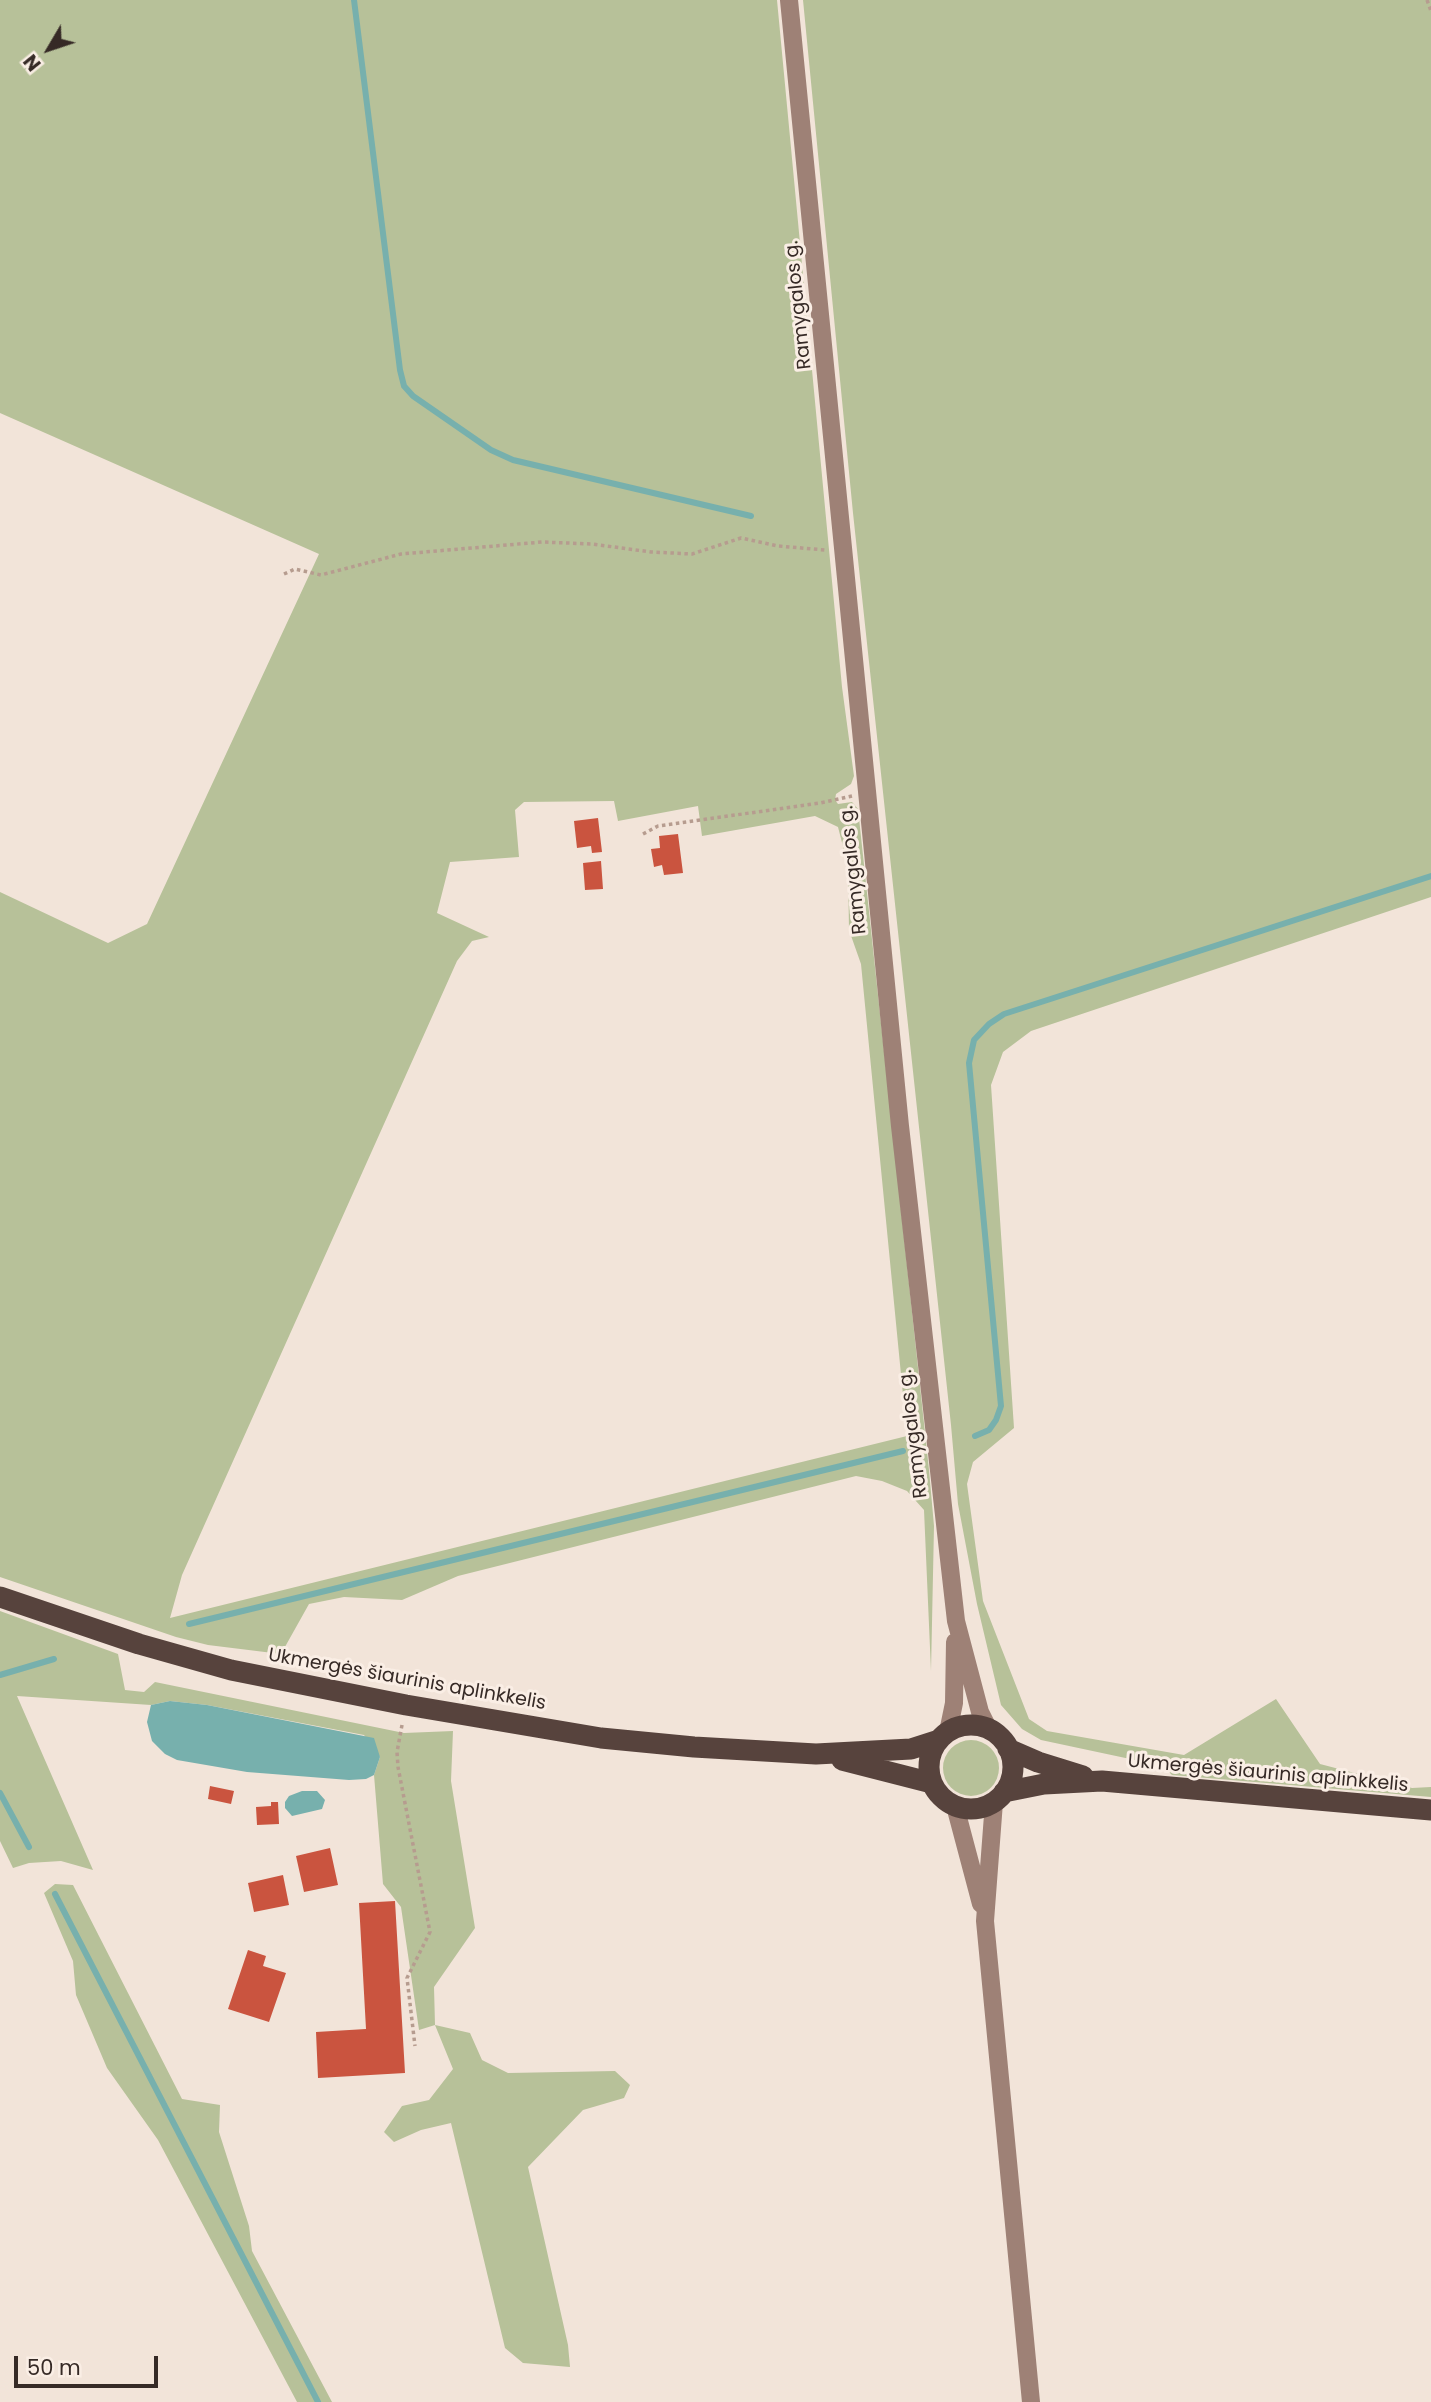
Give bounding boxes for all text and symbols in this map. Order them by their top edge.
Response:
north arrow [14,14,84,84]
text: N [17,48,47,77]
street label: Ramygalos g. [781,240,817,370]
street label: Ramygalos g. [836,805,872,935]
street label: Ramygalos g. [895,1369,933,1499]
street label: Ukmergės šiaurinis aplinkkelis [266,1644,548,1716]
street label: Ukmergės šiaurinis aplinkkelis [1127,1750,1409,1798]
scale bar [18,2342,161,2386]
text: 50 m [27,2353,81,2382]

